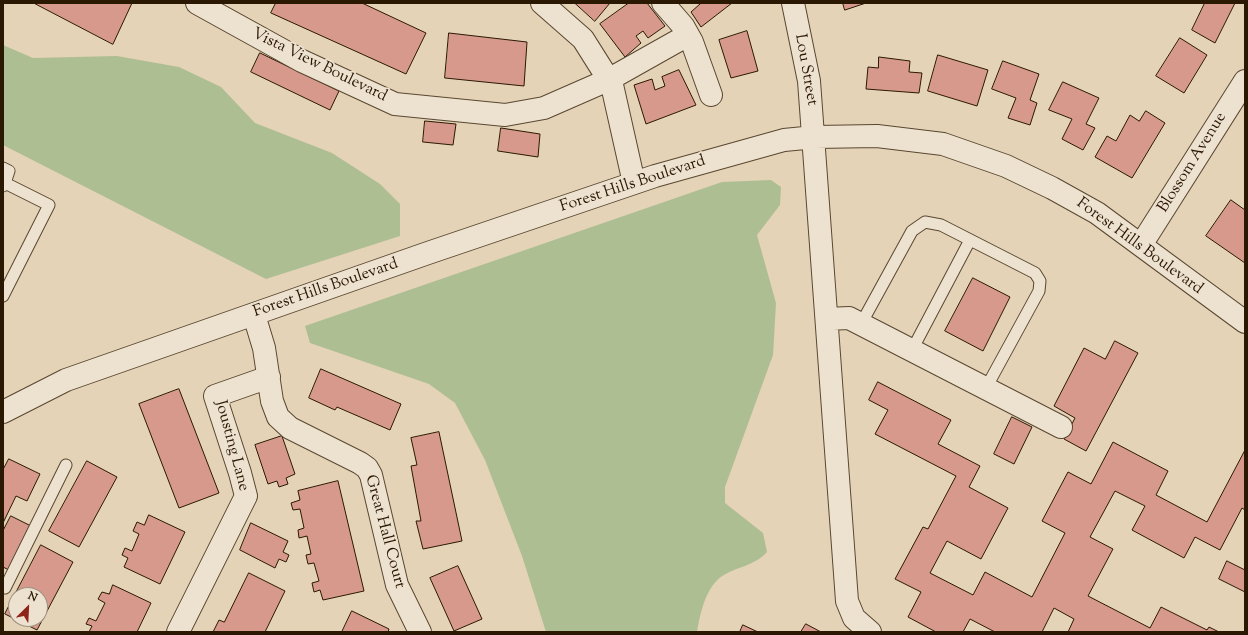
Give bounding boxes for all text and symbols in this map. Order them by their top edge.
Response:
street label: Vista View Boulevard [248,25,390,107]
street label: Lou Street [789,33,821,107]
street label: Blossom Avenue [1155,109,1231,217]
street label: Forest Hills Boulevard [558,152,708,218]
street label: Forest Hills Boulevard [1072,195,1206,299]
street label: Forest Hills Boulevard [251,255,401,323]
street label: Jousting Lane [210,399,252,493]
street label: Great Hall Court [360,473,408,591]
north arrow [8,587,48,627]
text: N [25,588,40,606]

